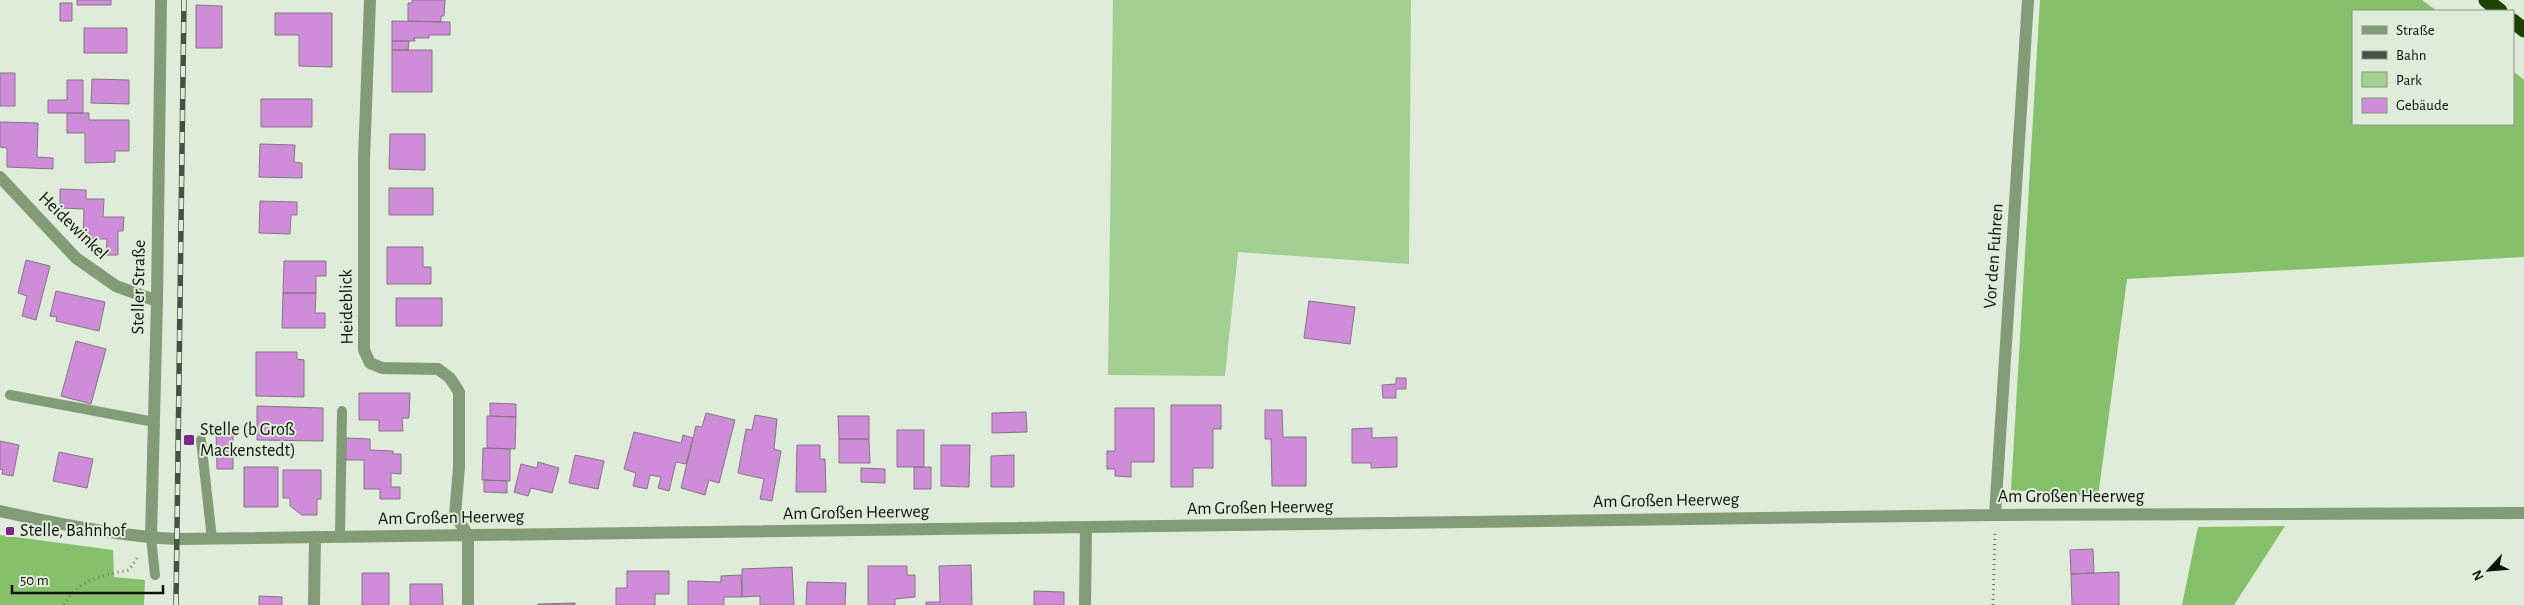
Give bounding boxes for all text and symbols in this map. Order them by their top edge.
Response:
legend [2352,10,2514,125]
text: Straße [2396,23,2435,38]
text: Bahn [2396,48,2426,63]
text: Park [2396,73,2422,88]
text: Gebäude [2396,98,2449,113]
street label: Heidewinkel [35,189,111,263]
street label: Vor den Fuhren [1981,203,2007,309]
street label: Steller Straße [129,239,149,335]
street label: Heideblick [337,268,357,345]
place label: Stelle (b Groß Mackenstedt) [200,421,296,460]
marker: Stelle (b Groß Mackenstedt) [182,433,196,447]
street label: Am Großen Heerweg [1998,488,2144,506]
street label: Am Großen Heerweg [1593,491,1740,511]
street label: Am Großen Heerweg [1187,498,1334,518]
street label: Am Großen Heerweg [783,503,930,523]
street label: Am Großen Heerweg [378,508,525,528]
place label: Stelle, Bahnhof [20,522,127,540]
marker: Stelle, Bahnhof [4,525,16,537]
north arrow [2464,545,2514,595]
scale bar [12,562,164,594]
text: N [2470,568,2487,583]
text: 50 m [20,573,49,588]

